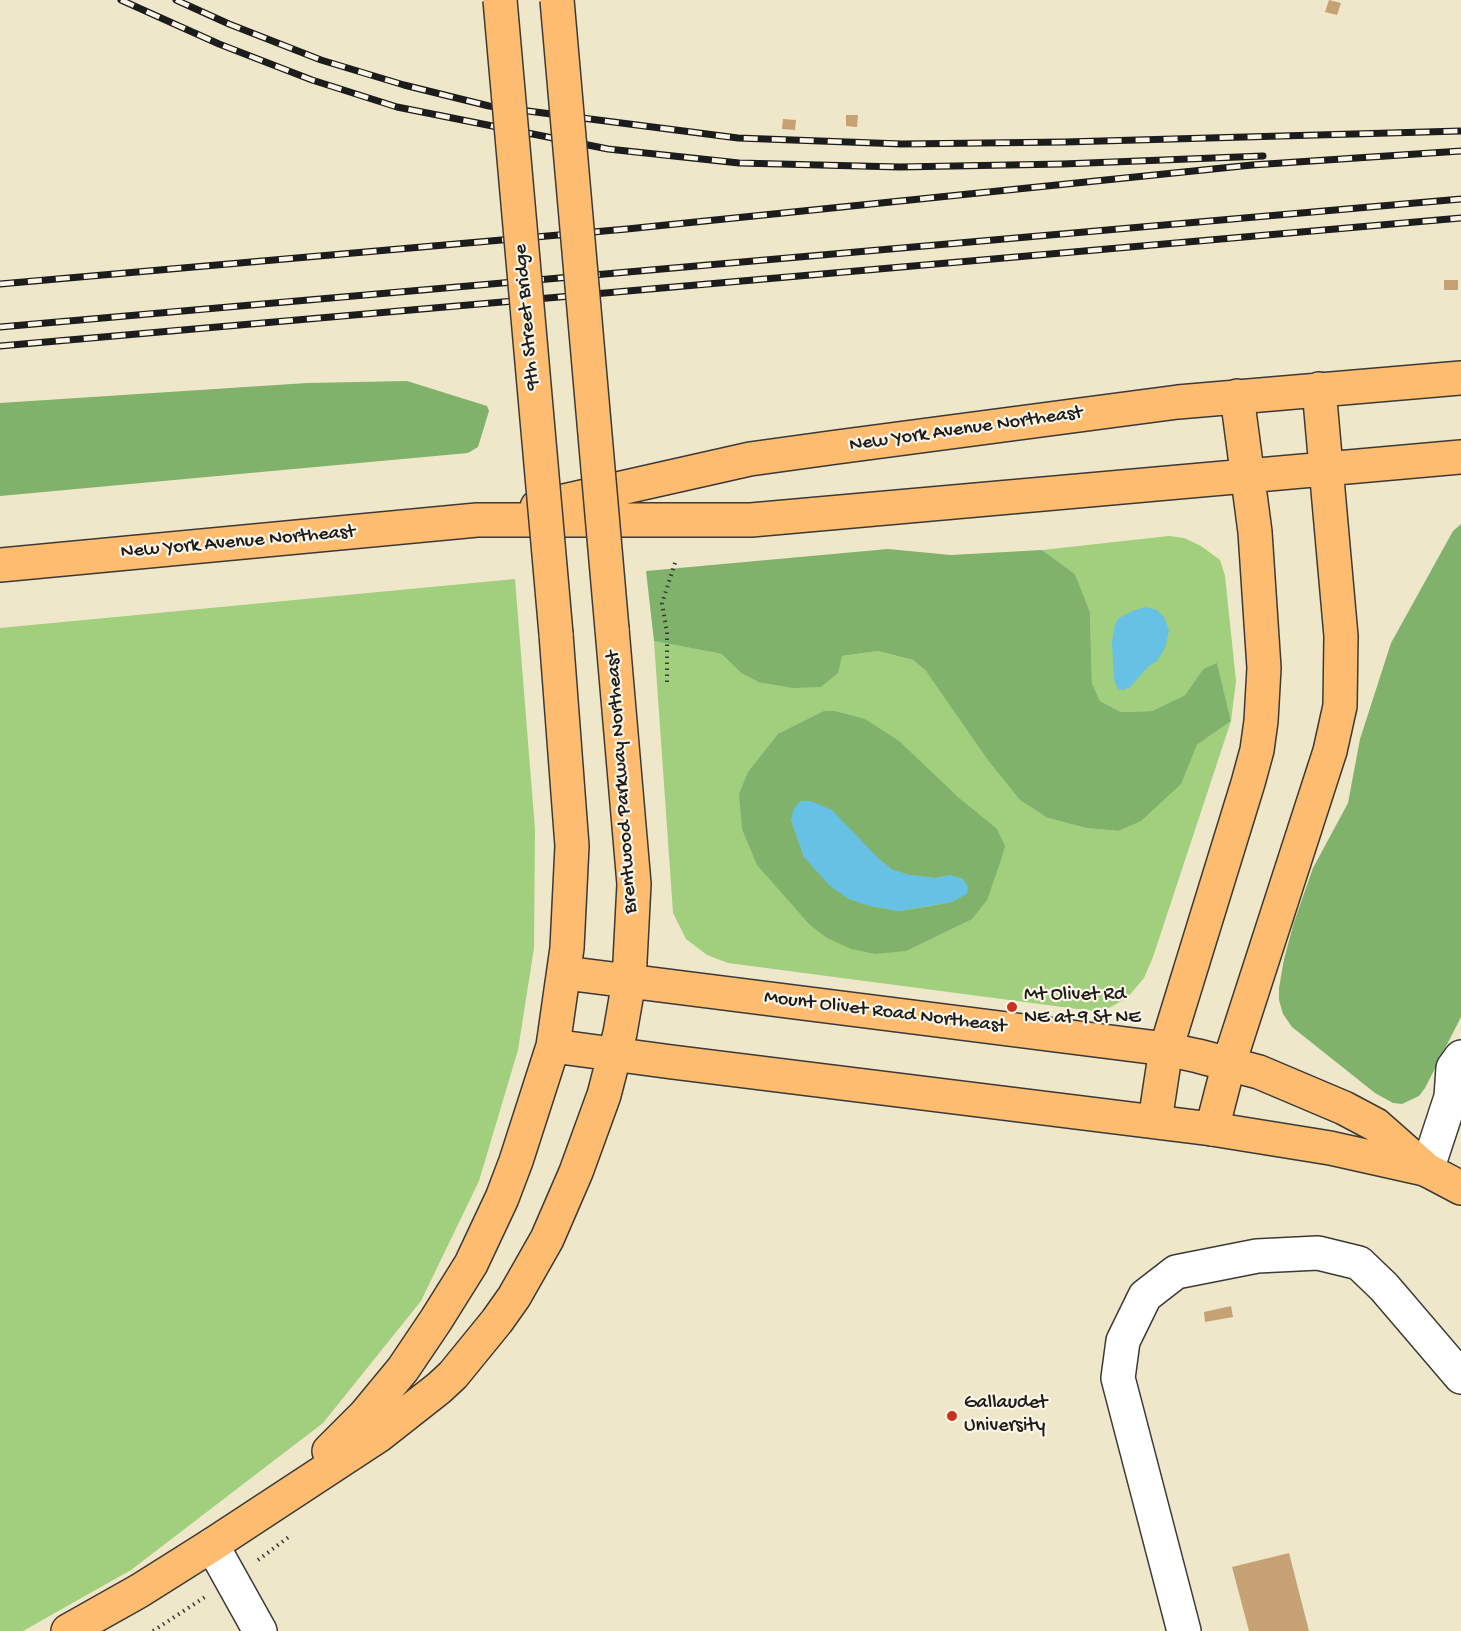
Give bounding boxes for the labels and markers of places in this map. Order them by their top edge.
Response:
place label: Mt Olivet Rd NE at 9 St NE [1024,984,1141,1031]
marker: Mt Olivet Rd NE at 9 St NE [1005,1000,1019,1014]
place label: Gallaudet University [964,1392,1047,1439]
marker: Gallaudet University [945,1409,959,1423]

